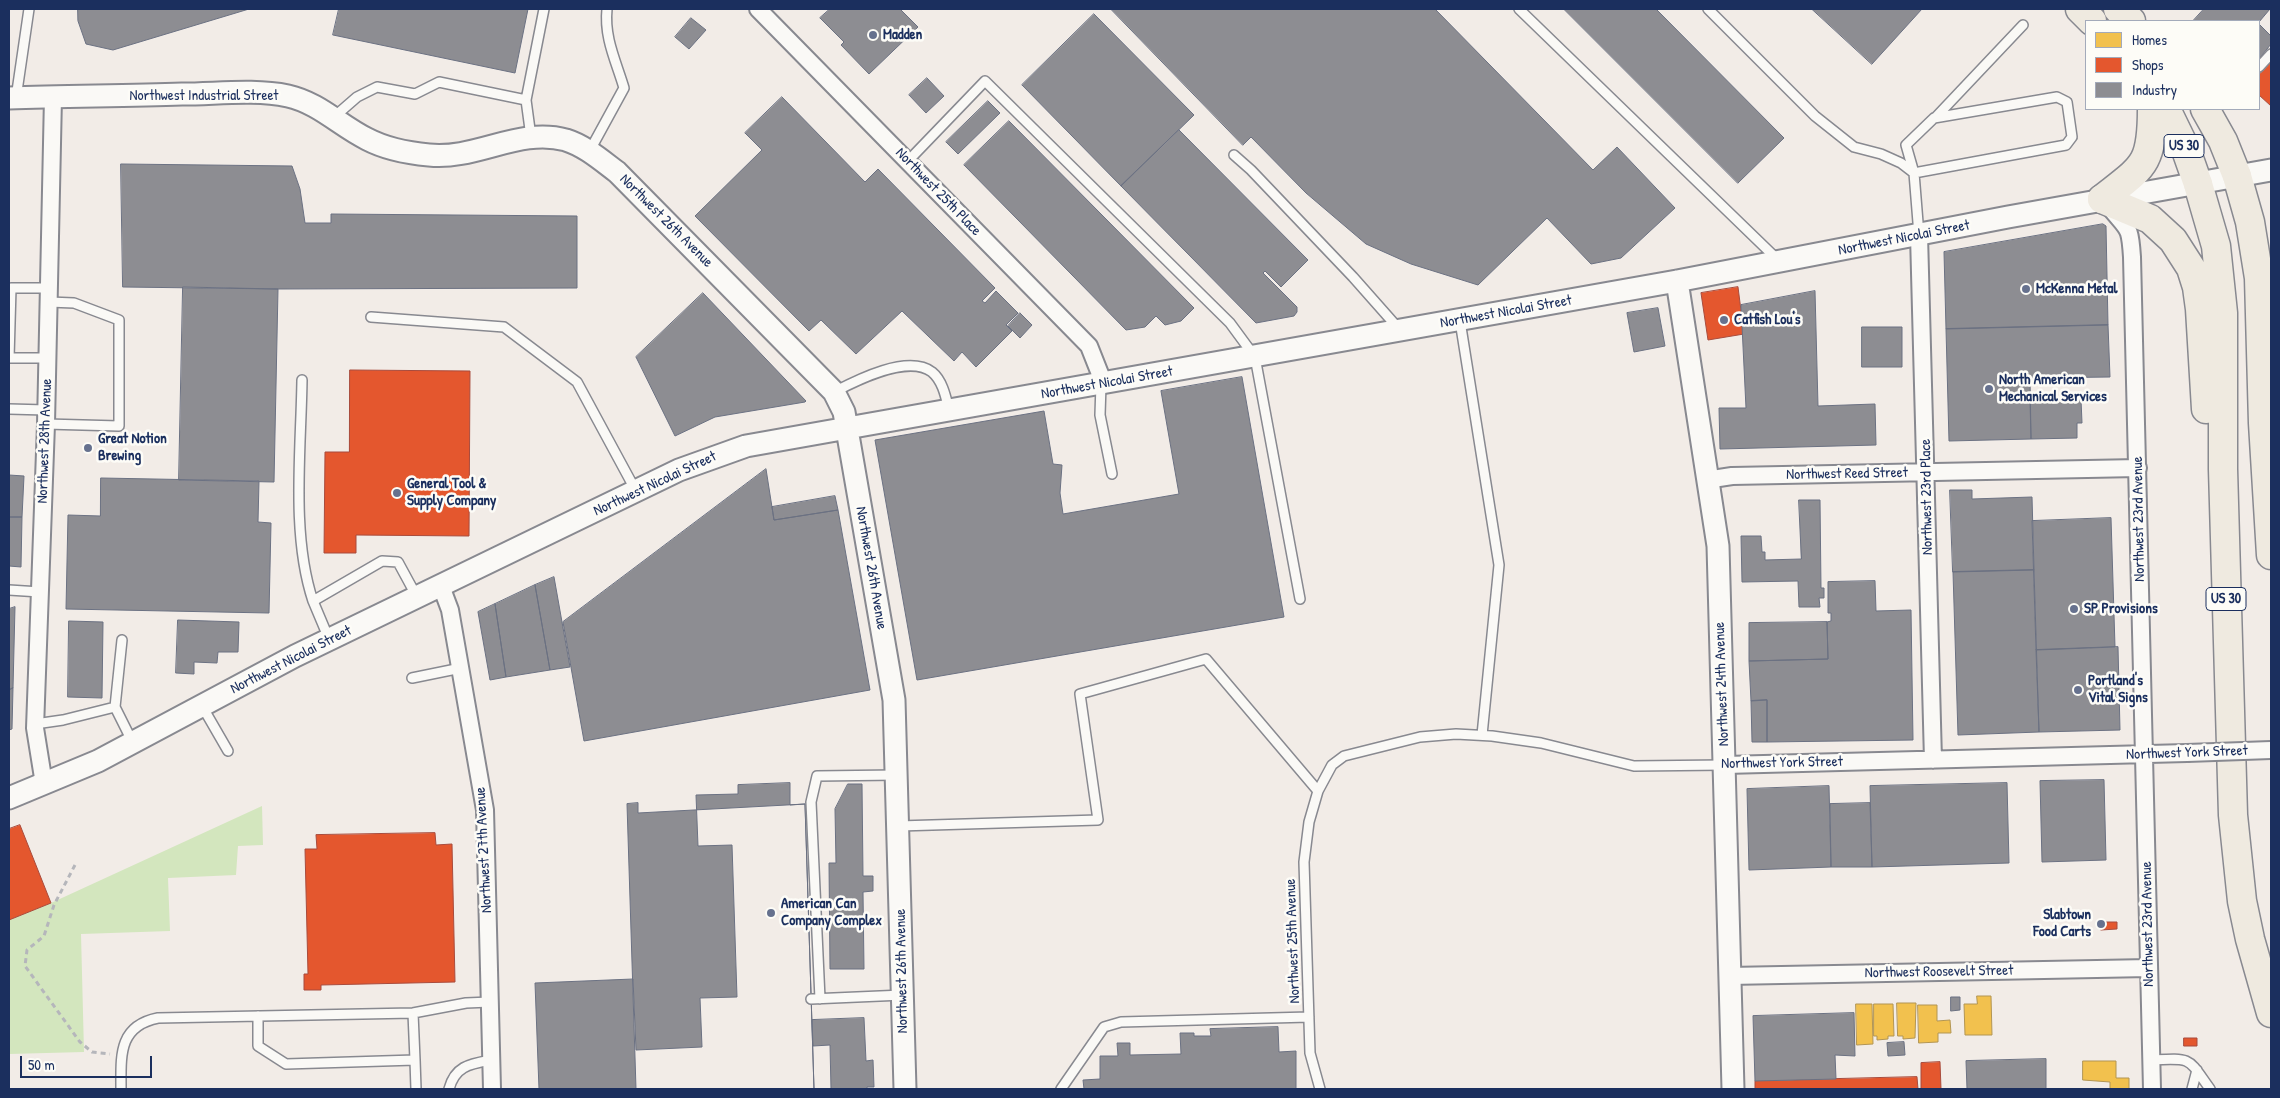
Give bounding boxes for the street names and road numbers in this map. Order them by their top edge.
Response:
street label: Northwest Industrial Street [129,87,279,105]
road number: US 30 [2164,134,2204,158]
street label: Northwest 25th Place [891,144,985,240]
street label: Northwest 26th Avenue [616,171,716,271]
street label: Northwest Nicolai Street [1837,216,1971,260]
street label: Northwest Nicolai Street [1439,292,1573,332]
street label: Northwest Nicolai Street [1040,363,1174,403]
street label: Northwest 28th Avenue [34,378,56,504]
street label: Northwest 23rd Place [1917,439,1937,555]
street label: Northwest Nicolai Street [591,448,719,520]
street label: Northwest 23rd Avenue [2129,456,2149,582]
street label: Northwest Reed Street [1786,464,1908,484]
street label: Northwest 26th Avenue [851,505,891,631]
road number: US 30 [2206,588,2246,610]
street label: Northwest Nicolai Street [227,622,355,698]
street label: Northwest 24th Avenue [1711,622,1733,746]
street label: Northwest York Street [2126,742,2248,764]
street label: Northwest York Street [1721,753,1843,773]
street label: Northwest 27th Avenue [472,787,496,913]
street label: Northwest 23rd Avenue [2138,861,2158,987]
street label: Northwest 25th Avenue [1282,878,1304,1004]
street label: Northwest 26th Avenue [892,909,912,1033]
street label: Northwest Roosevelt Street [1865,962,2013,982]

